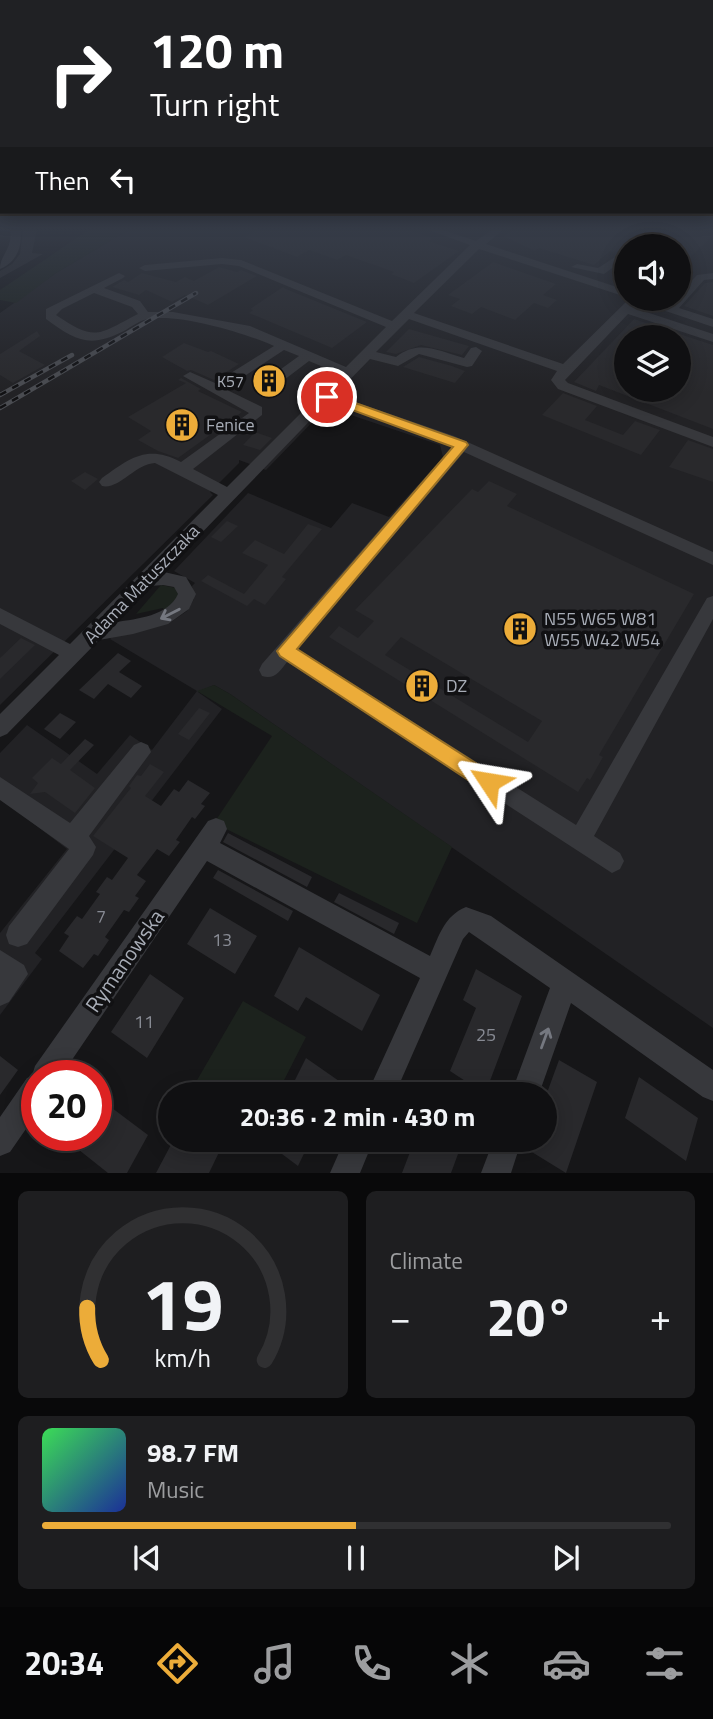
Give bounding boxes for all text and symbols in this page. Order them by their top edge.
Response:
text: 120 m [150,12,284,87]
icon: right [35,28,126,119]
text: Turn right [150,80,279,128]
text: Then [35,161,90,200]
icon: left [104,161,142,199]
map controls [614,234,691,402]
button: sound [614,234,691,311]
button: layers [614,325,691,402]
building icon: K57 [250,362,288,400]
pin [297,367,357,427]
place label: K57 [217,369,244,393]
icon: arrive [308,378,346,416]
building icon: Fenice [163,406,201,444]
place label: Fenice [206,411,255,438]
street label: Adama Matuszczaka [78,518,206,649]
place label: N55 W65 W81 W55 W42 W54 [544,605,660,653]
one-way arrow [160,608,181,622]
building icon: N55 W65 W81 W55 W42 W54 [501,610,539,648]
building icon: DZ [403,667,441,705]
place label: DZ [446,672,467,699]
position arrow [452,745,526,819]
street label: Rymanowska [77,902,172,1019]
house number: 7 [96,903,106,930]
house number: 13 [212,926,232,953]
house number: 11 [134,1008,154,1035]
house number: 25 [476,1021,496,1048]
one-way arrow [540,1028,552,1050]
speed limit sign: 20 [21,1060,112,1151]
text: 20:36 · 2 min · 430 m [240,1097,475,1136]
text: Climate [390,1243,463,1278]
text: 19 [142,1249,224,1359]
text: 20° [487,1277,574,1356]
text: − [390,1288,411,1346]
text: + [650,1288,671,1346]
text: km/h [154,1339,211,1377]
text: 98.7 FM [147,1433,239,1472]
text: Music [147,1472,204,1507]
icon: previous [128,1539,166,1577]
icon: pause [337,1539,375,1577]
icon: next [547,1539,585,1577]
text: 20:34 [24,1639,104,1687]
icon: directions [153,1639,202,1688]
icon: music [250,1639,299,1688]
icon: phone [347,1639,396,1688]
icon: climate [445,1639,494,1688]
icon: car [542,1639,591,1688]
icon: filters [640,1639,689,1688]

